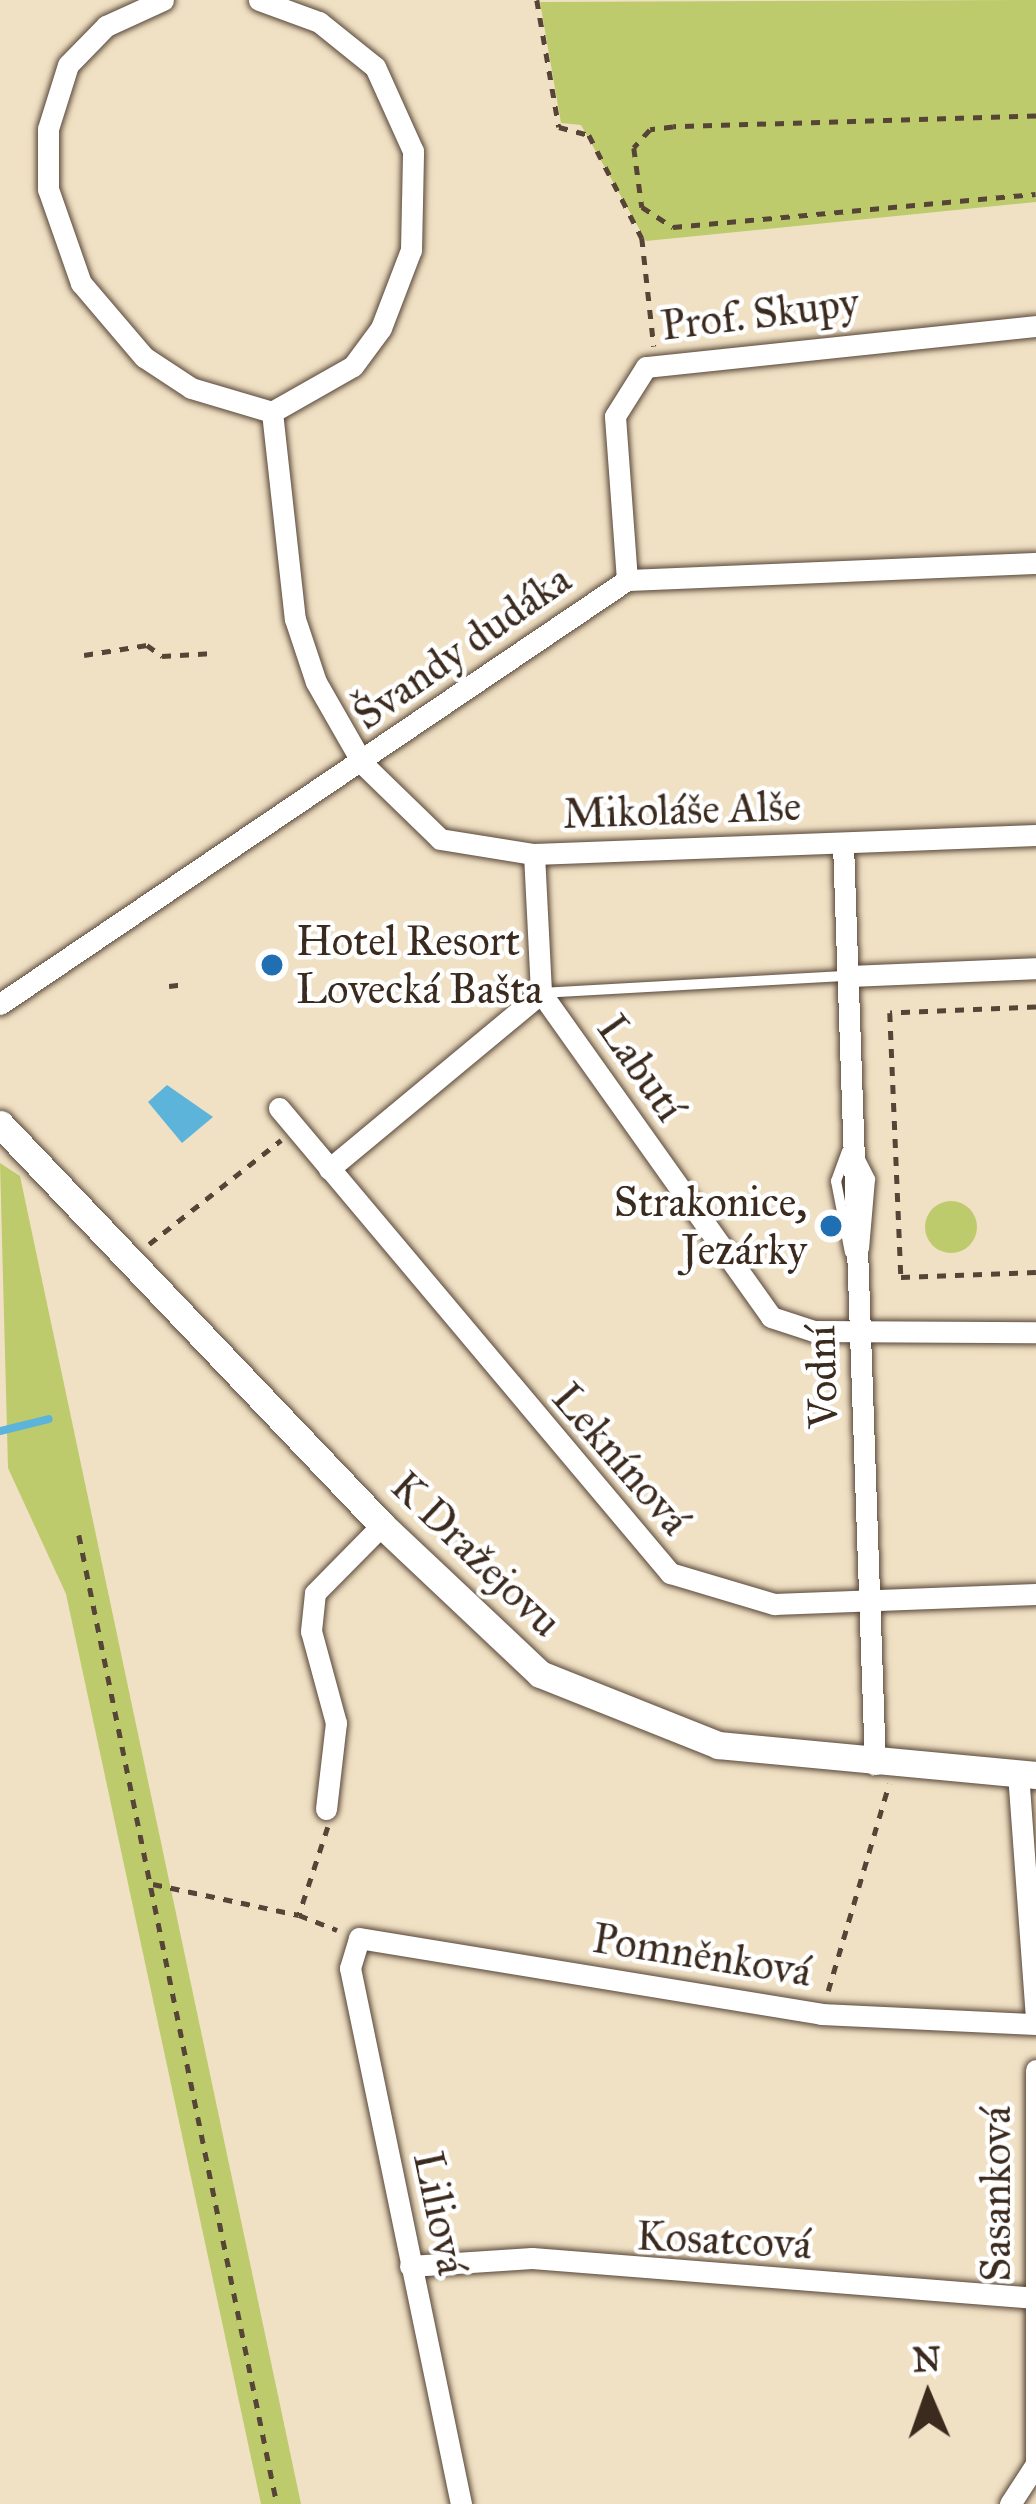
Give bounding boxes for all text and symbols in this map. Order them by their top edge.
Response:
street label: Prof. Skupy [658,277,862,351]
street label: Švandy dudáka [344,554,580,740]
street label: Mikoláše Alše [562,781,802,839]
place label: Hotel Resort Lovecká Bašta [296,916,543,1014]
marker: Hotel Resort Lovecká Bašta [259,952,285,978]
street label: Labutí [587,1005,695,1131]
place label: Strakonice, Jezárky [614,1177,807,1276]
marker: Strakonice, Jezárky [818,1213,844,1239]
street label: Vodní [795,1325,849,1429]
street label: Leknínová [542,1373,700,1545]
street label: K Dražejovu [381,1461,571,1647]
street label: Pomněnková [589,1913,815,1997]
street label: Sasanková [971,2106,1021,2282]
street label: Liliová [402,2147,478,2279]
street label: Kosatcová [635,2210,813,2270]
north arrow [868,2336,988,2456]
text: N [912,2340,941,2380]

